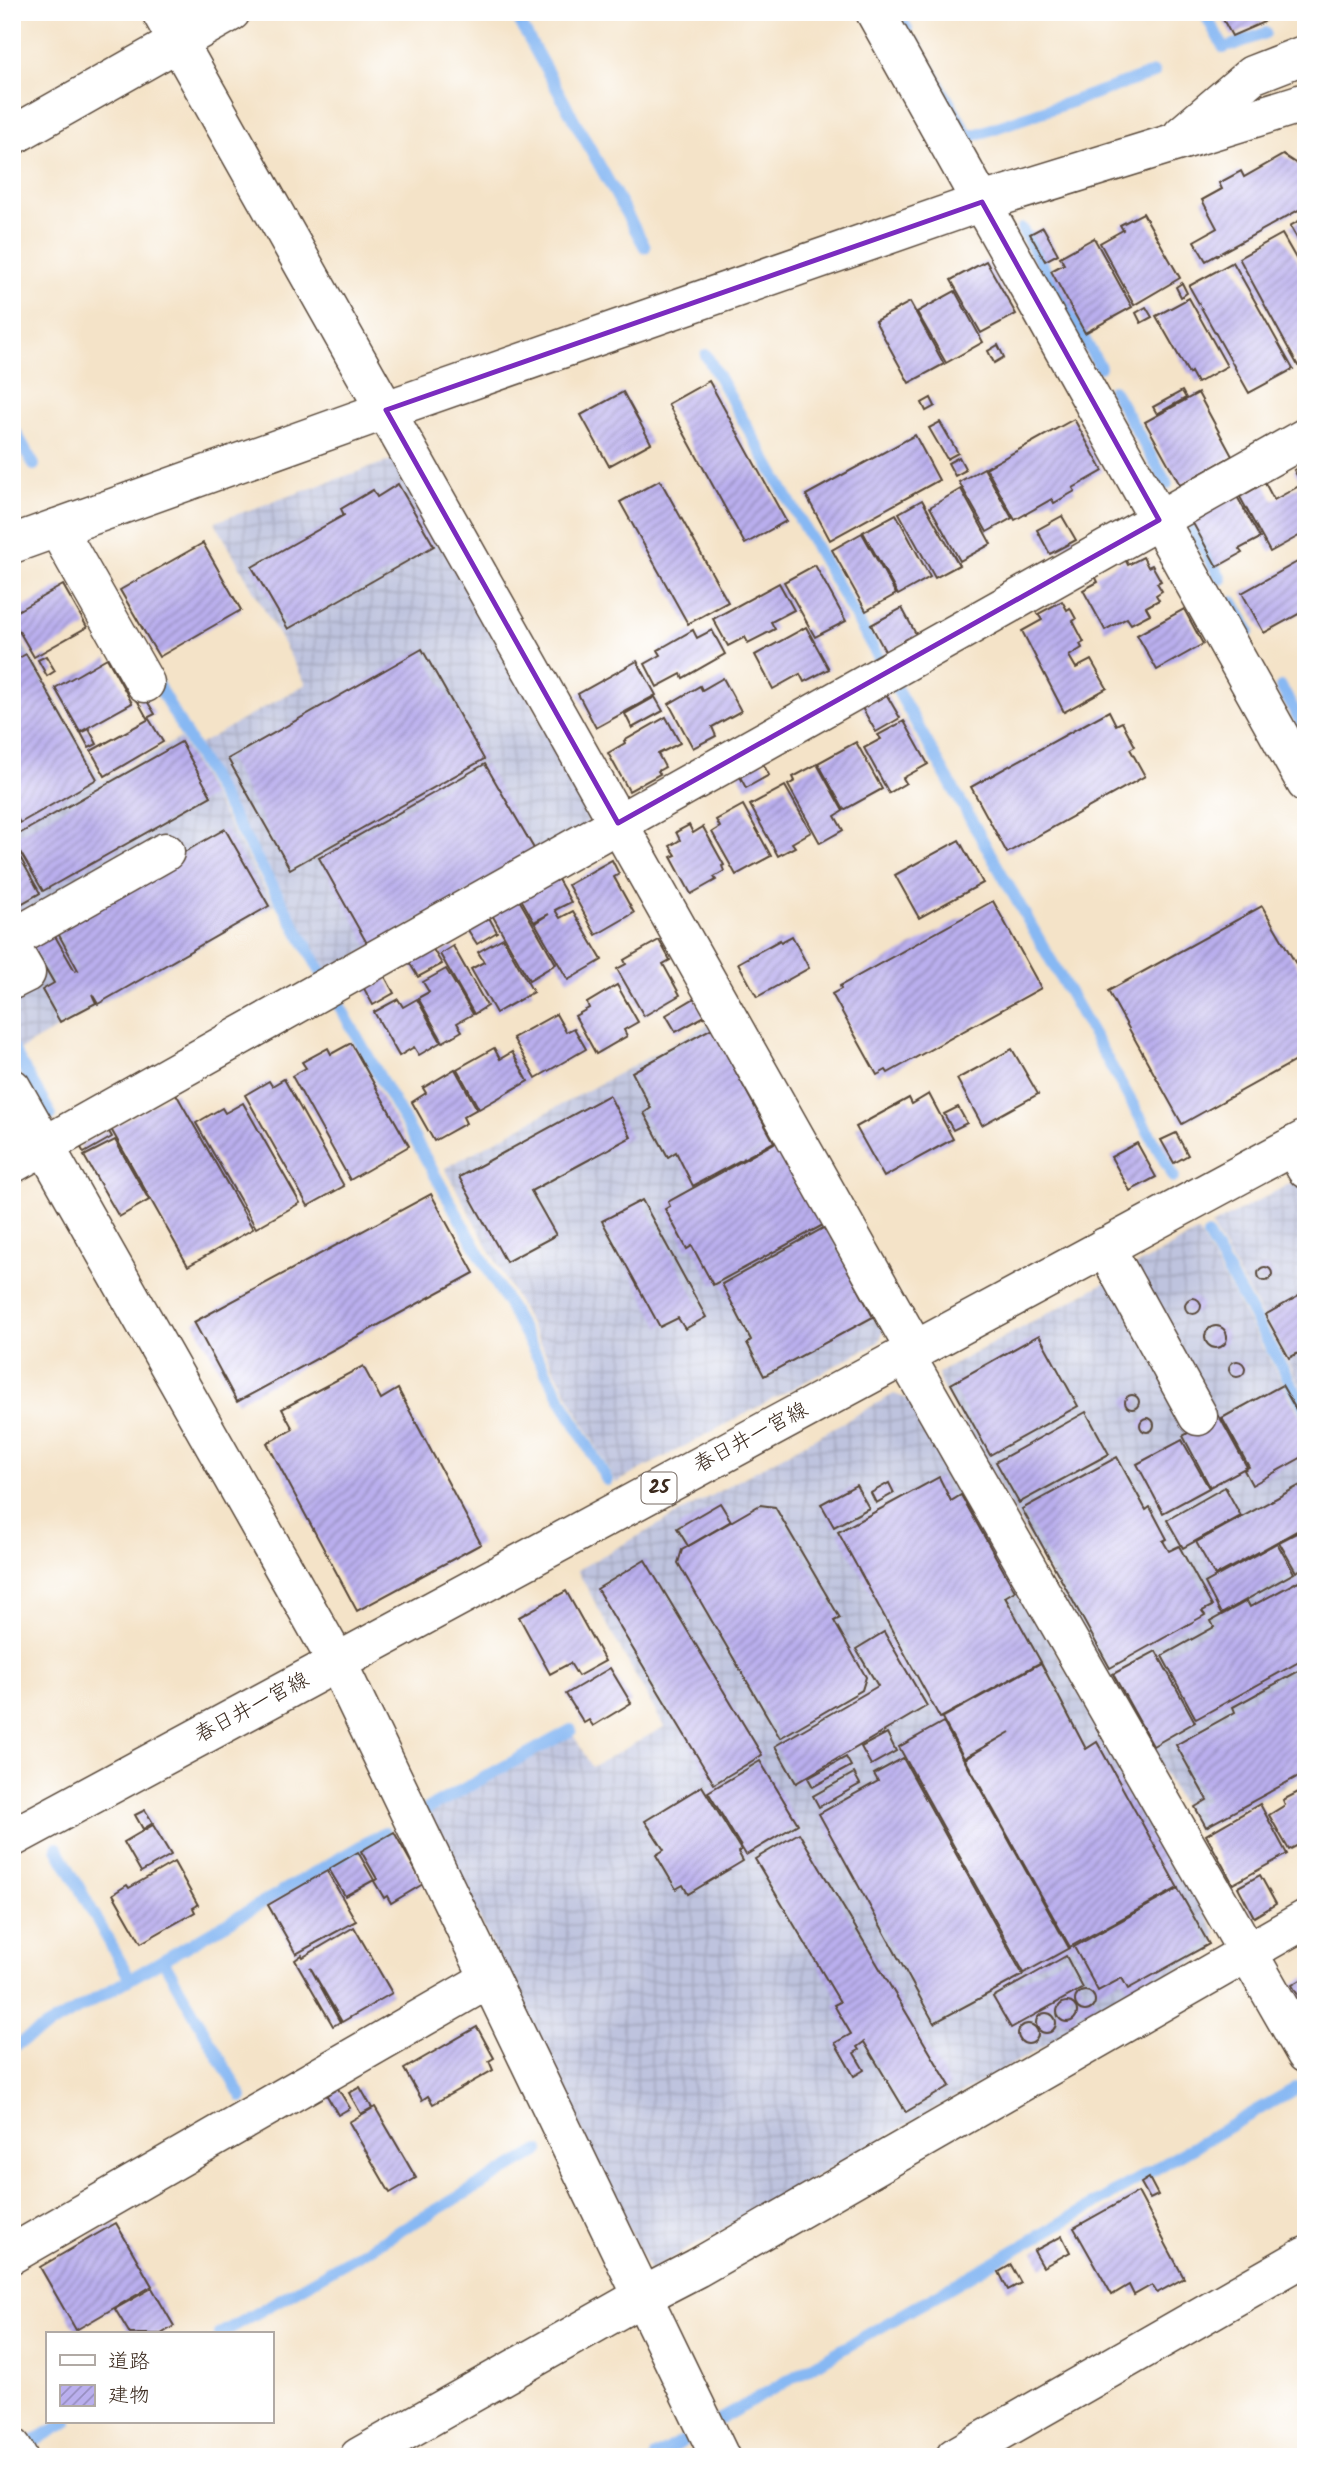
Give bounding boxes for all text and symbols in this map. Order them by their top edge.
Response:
street label: 春日井一宮線 [688,1394,814,1482]
road number: 25 [642,1472,676,1504]
street label: 春日井一宮線 [189,1664,315,1752]
legend [46,2332,273,2424]
text: 道路 [108,2346,150,2379]
text: 建物 [108,2380,150,2413]

